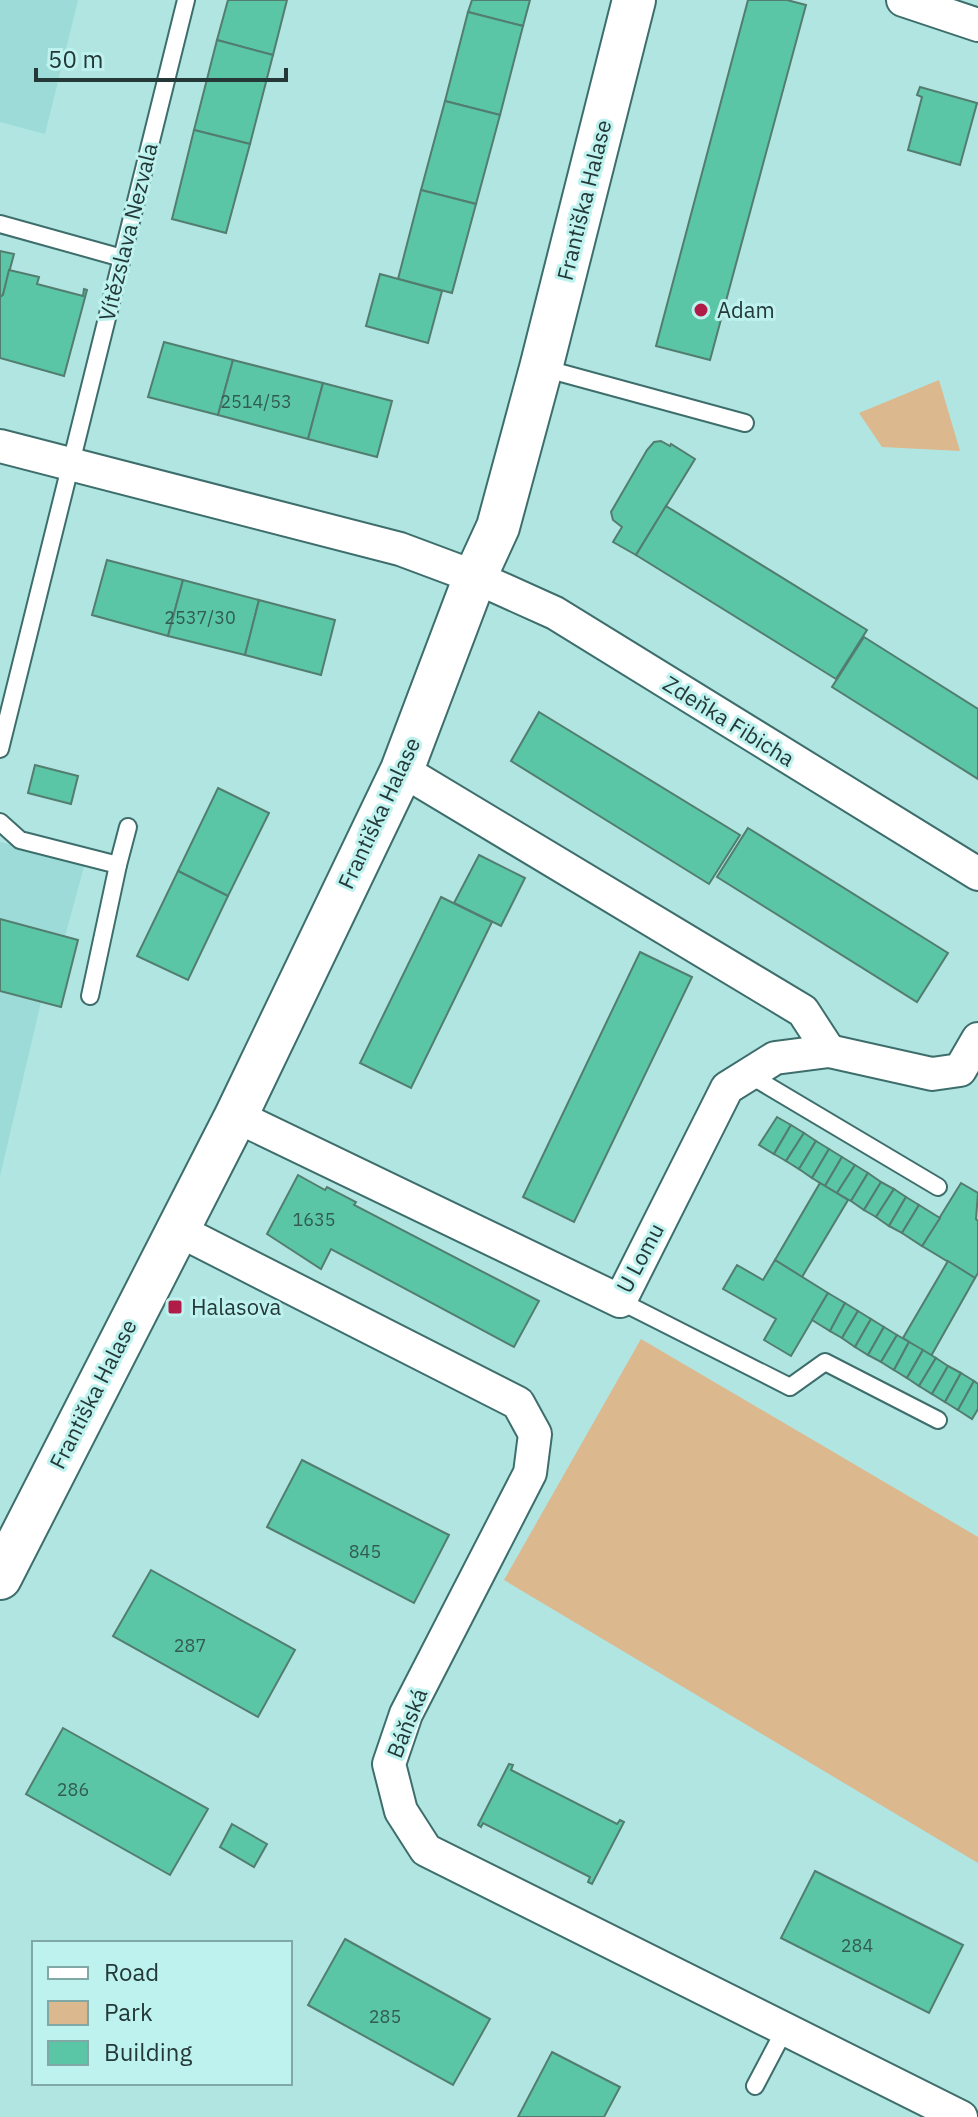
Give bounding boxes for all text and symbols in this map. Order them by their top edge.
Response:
scale bar [36,32,286,82]
text: 50 m [48,43,103,75]
street label: Františka Halase [550,117,617,283]
street label: Vítězslava Nezvala [91,140,164,324]
place label: Adam [717,295,775,324]
marker: Adam [692,301,710,319]
house number: 2514/53 [220,390,292,413]
house number: 2537/30 [164,606,236,629]
street label: Zdeňka Fibicha [658,669,801,773]
street label: Františka Halase [331,732,426,893]
house number: 1635 [292,1208,336,1231]
street label: U Lomu [609,1218,670,1298]
place label: Halasova [191,1292,282,1321]
marker: Halasova [166,1298,184,1316]
street label: Františka Halase [42,1314,143,1474]
house number: 845 [349,1540,381,1563]
house number: 287 [174,1634,206,1657]
street label: Báňská [380,1684,434,1762]
house number: 286 [57,1778,89,1801]
house number: 284 [841,1934,873,1957]
legend [32,1941,292,2085]
text: Road [104,1956,159,1988]
text: Park [104,1996,153,2028]
house number: 285 [369,2005,401,2028]
text: Building [104,2036,192,2068]

